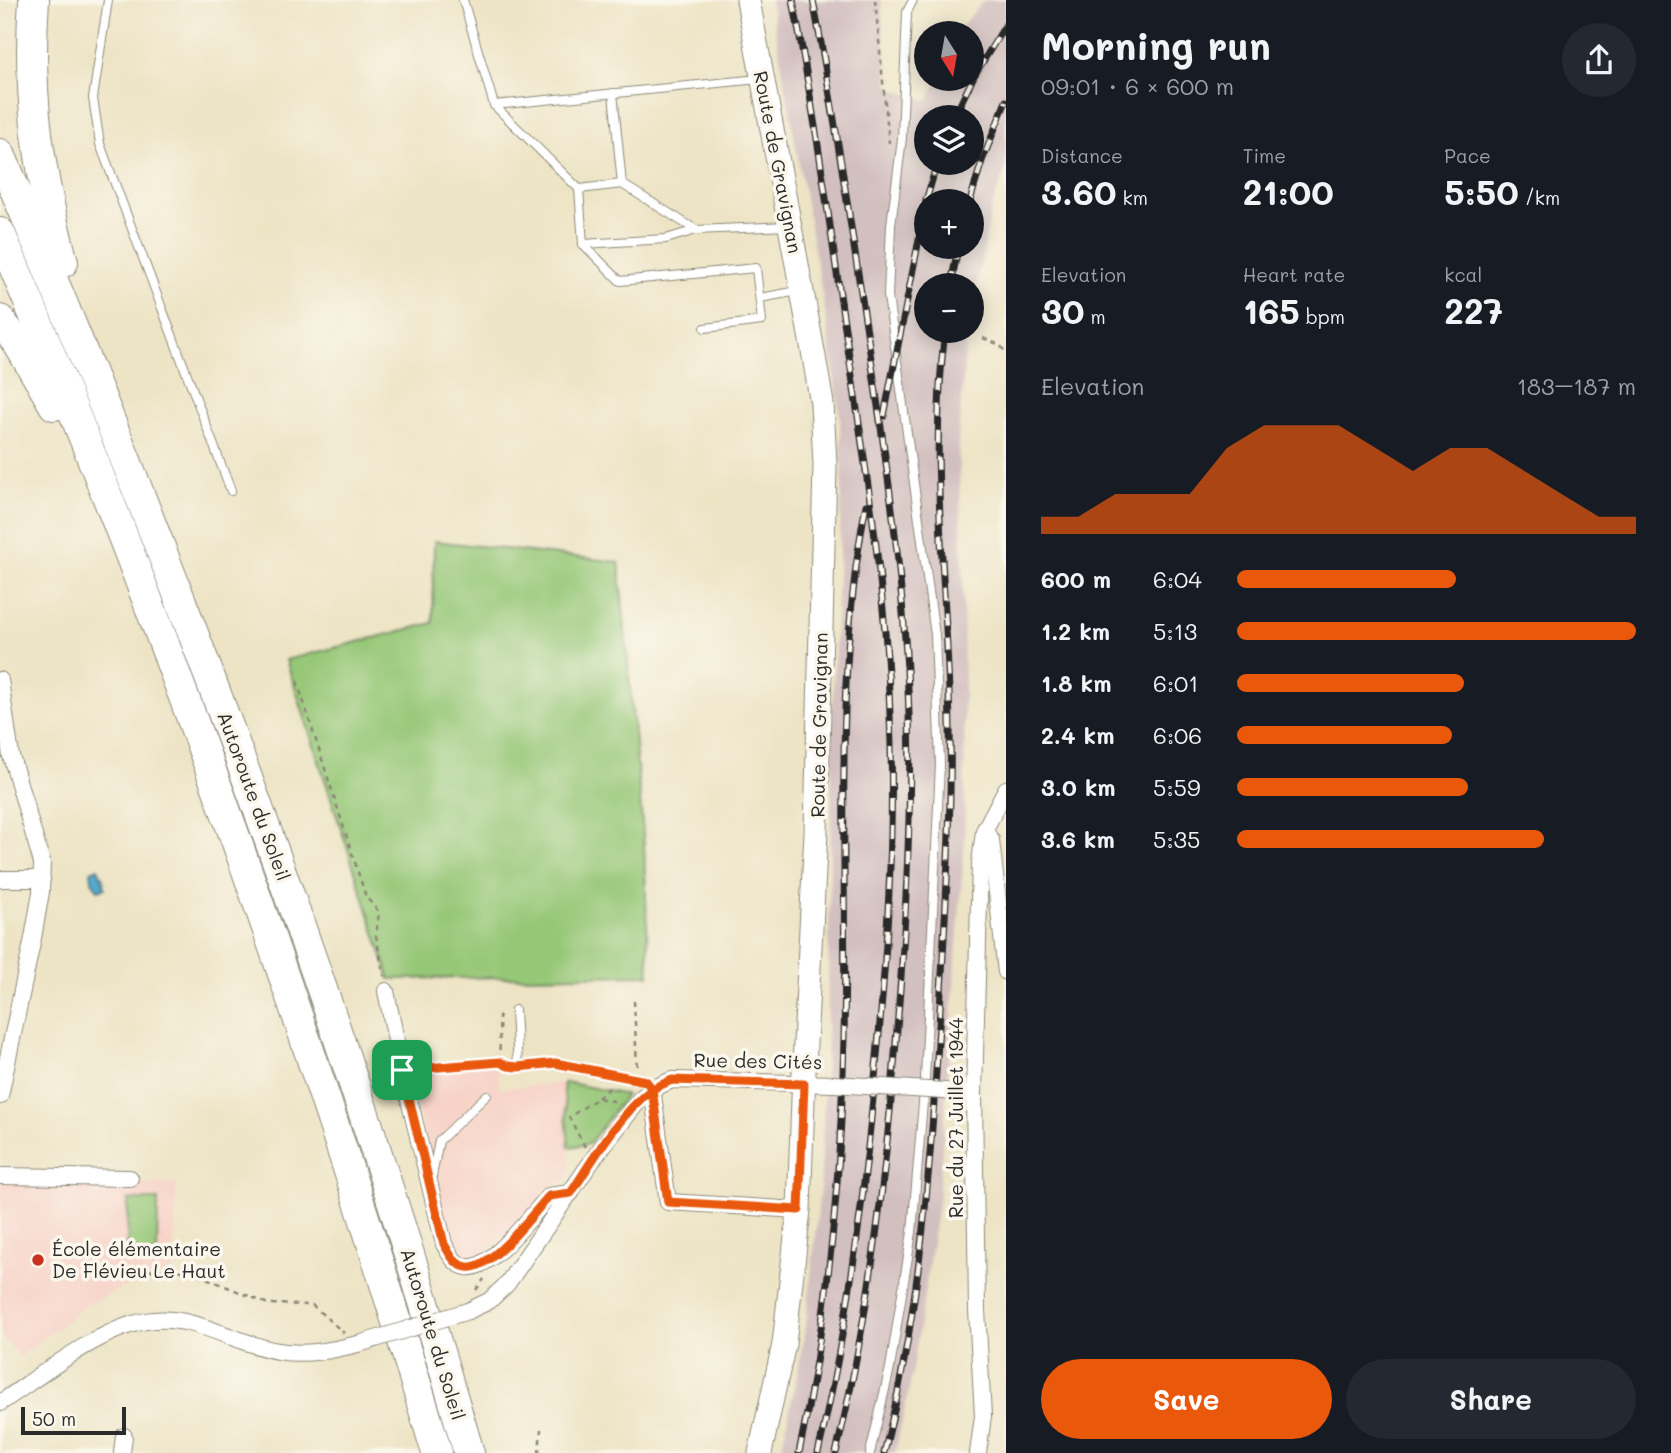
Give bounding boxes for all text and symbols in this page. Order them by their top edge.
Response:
text: Morning run [1041,20,1271,70]
north arrow [914,21,984,91]
map controls [914,21,984,343]
button: share [1562,23,1636,97]
street label: Route de Gravignan [749,69,808,255]
text: 09:01 · 6 × 600 m [1041,71,1234,101]
button: layers [914,105,984,175]
text: Distance [1041,143,1123,168]
text: Time [1243,143,1286,168]
text: Pace [1444,143,1491,168]
text: 3.60 [1041,168,1116,214]
text: 21:00 [1243,168,1334,214]
text: 5:50 [1444,168,1519,214]
text: km [1116,185,1148,210]
text: /km [1519,185,1560,210]
button: + [914,189,984,259]
text: Elevation [1041,262,1126,287]
text: Heart rate [1243,262,1345,287]
text: kcal [1444,262,1482,287]
button: − [914,273,984,343]
text: 30 [1041,287,1085,333]
text: 165 [1243,287,1300,333]
text: 227 [1444,287,1503,333]
text: m [1085,304,1106,329]
text: bpm [1300,304,1345,329]
text: Elevation [1041,371,1144,401]
text: 183–187 m [1517,371,1636,401]
text: 600 m [1041,564,1111,594]
text: 6:04 [1153,564,1202,594]
text: 1.2 km [1041,616,1110,646]
text: 5:13 [1153,616,1197,646]
street label: Route de Gravignan [804,632,833,818]
text: 1.8 km [1041,668,1111,698]
text: 6:01 [1153,668,1199,698]
street label: Autoroute du Soleil [212,708,297,884]
text: 2.4 km [1041,720,1114,750]
text: 6:06 [1153,720,1202,750]
text: 3.0 km [1041,772,1116,802]
text: 5:59 [1153,772,1201,802]
text: 3.6 km [1041,824,1115,854]
text: 5:35 [1153,824,1200,854]
street label: Rue du 27 Juillet 1944 [943,1018,968,1218]
pin [372,1040,432,1100]
street label: Rue des Cités [693,1047,823,1074]
icon: arrive [383,1051,421,1089]
place label: École élémentaire De Flévieu Le Haut [52,1236,226,1283]
street label: Autoroute du Soleil [395,1245,471,1423]
marker: École élémentaire De Flévieu Le Haut [30,1252,46,1268]
button: Save [1041,1359,1332,1439]
button: Share [1346,1359,1636,1439]
scale bar [21,1404,126,1436]
text: 50 m [32,1406,76,1431]

